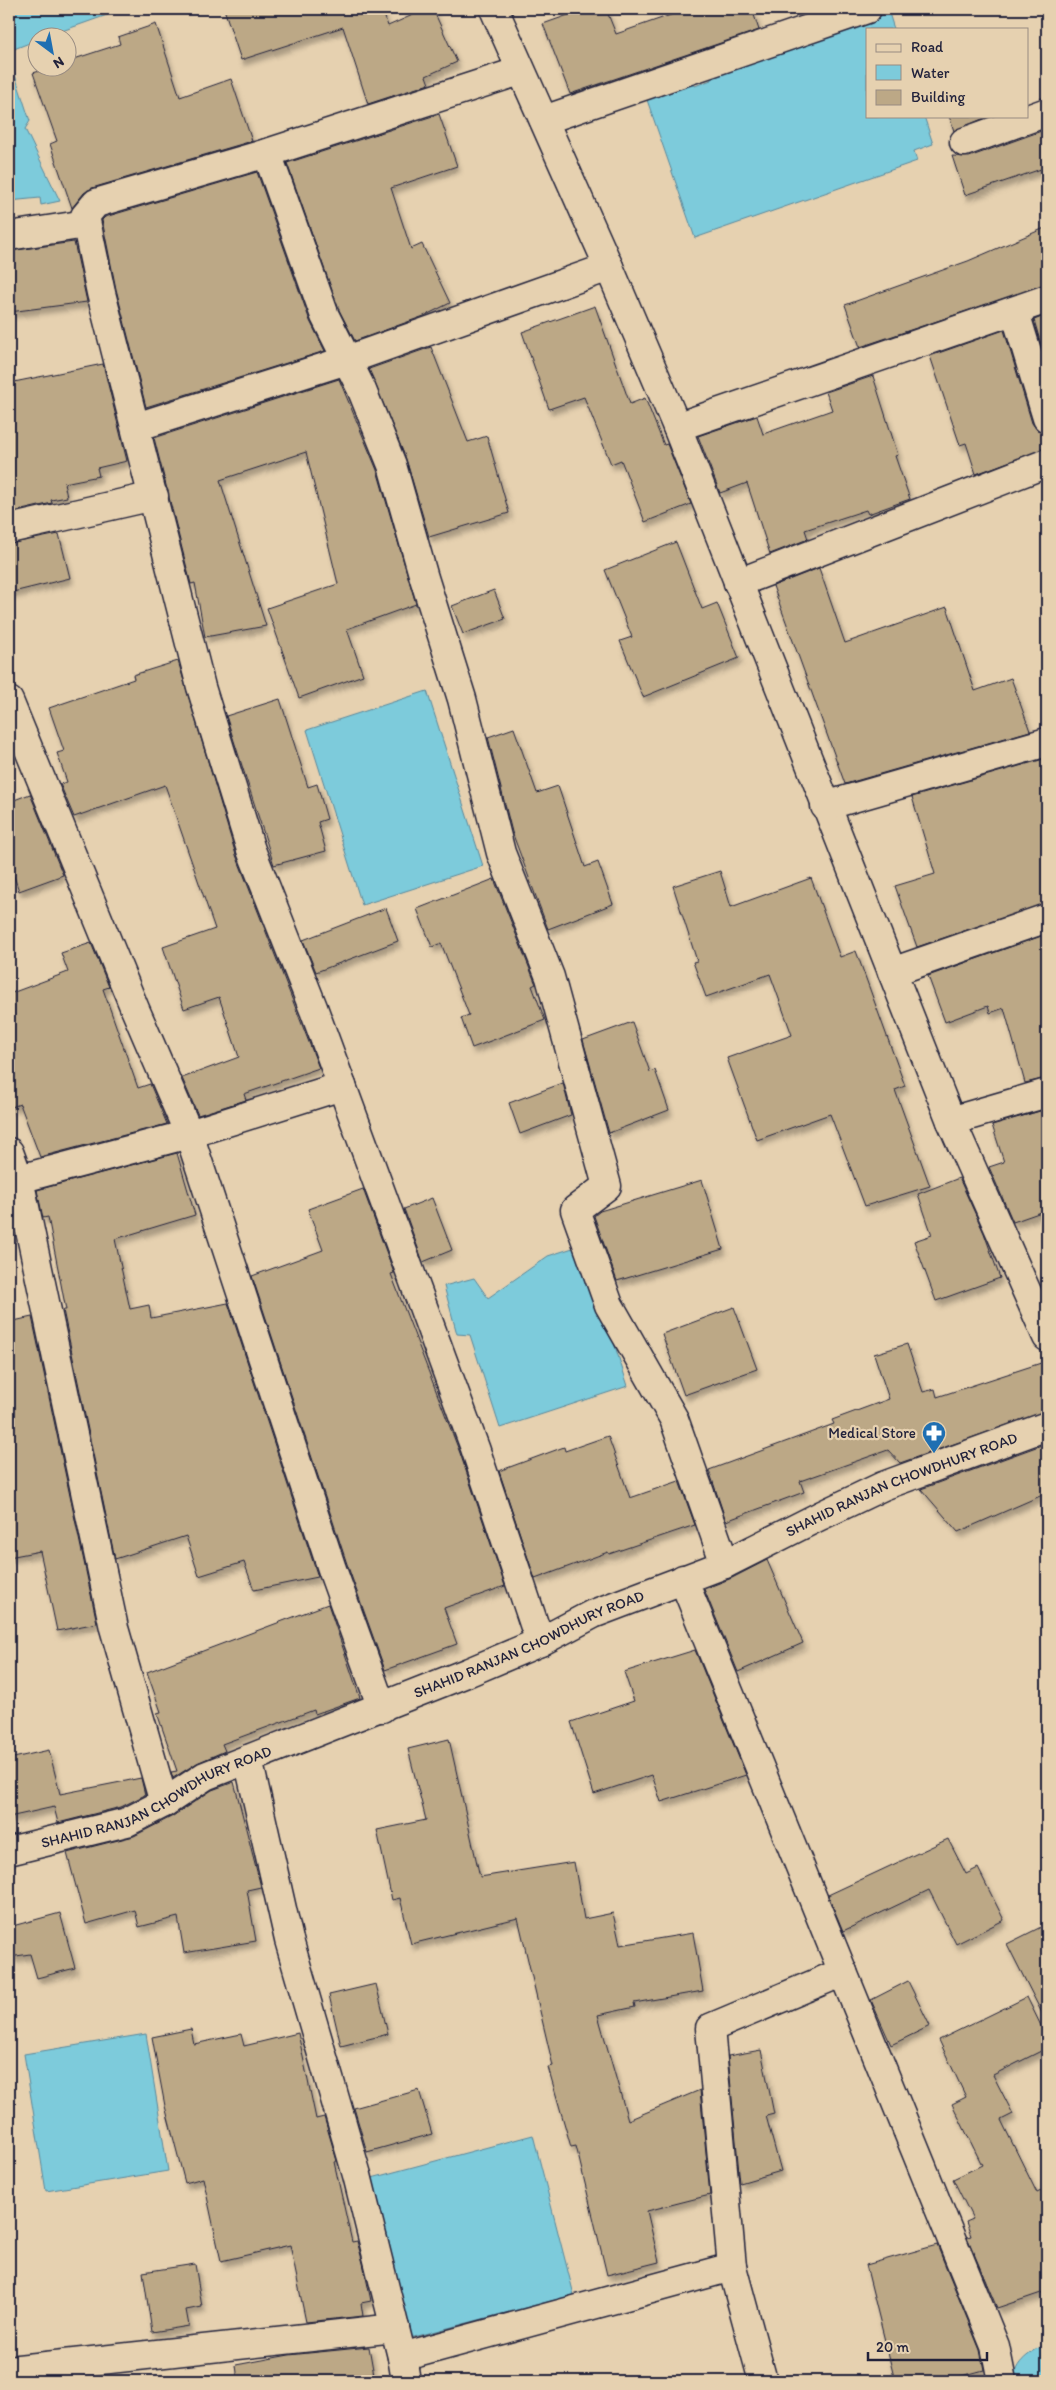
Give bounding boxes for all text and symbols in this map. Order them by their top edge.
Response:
north arrow [28,28,78,78]
legend [866,28,1028,118]
text: Road [911,38,944,56]
text: N [50,53,67,72]
text: Water [911,64,950,82]
text: Building [911,88,965,106]
pharmacy icon: Medical Store [921,1420,947,1454]
place label: Medical Store [828,1424,916,1442]
street label: SHAHID RANJAN CHOWDHURY ROAD [783,1429,1020,1541]
street label: SHAHID RANJAN CHOWDHURY ROAD [411,1587,647,1702]
street label: SHAHID RANJAN CHOWDHURY ROAD [39,1742,274,1852]
scale bar [868,2330,987,2362]
text: 20 m [876,2338,910,2356]

